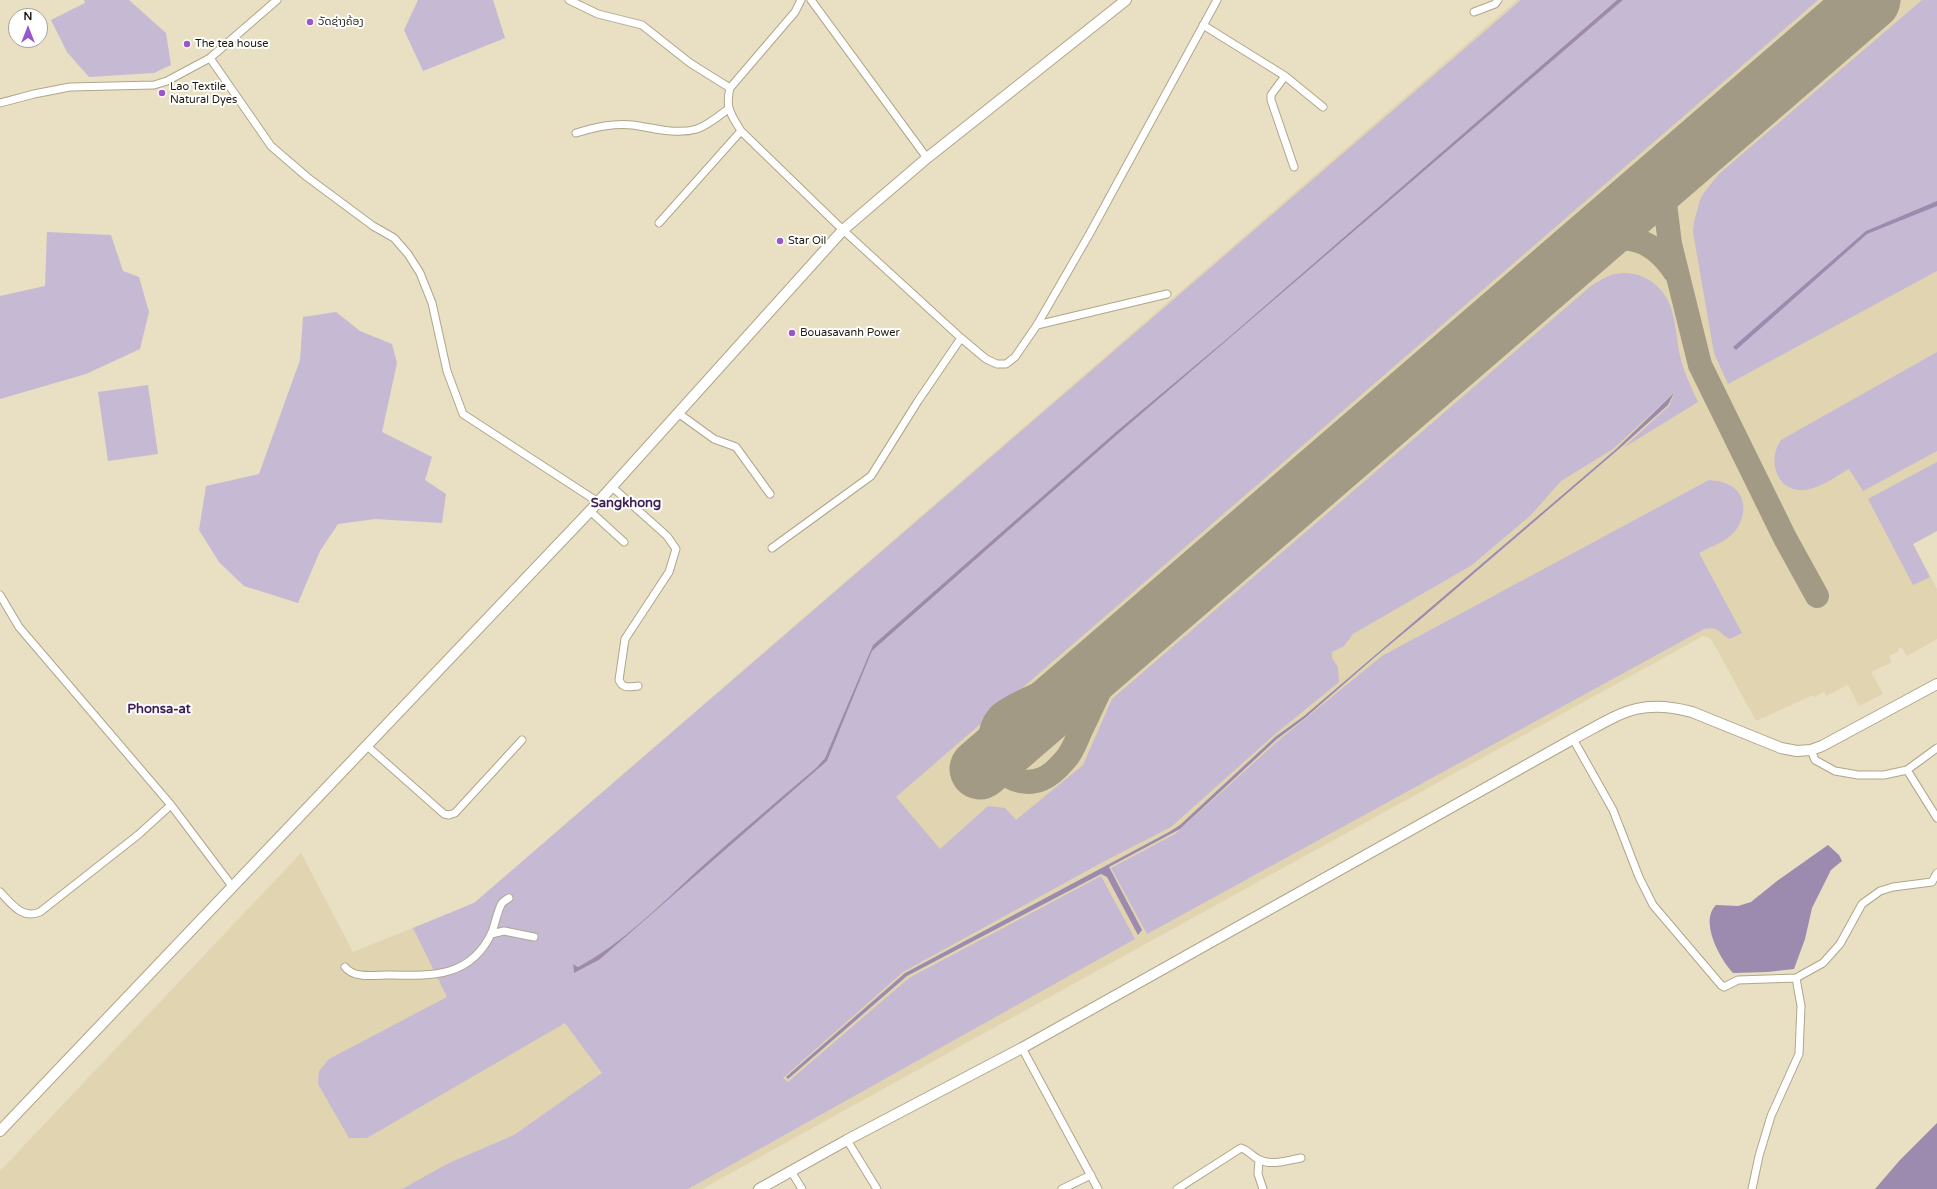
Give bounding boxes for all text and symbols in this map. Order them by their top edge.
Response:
north arrow [8,8,48,48]
text: N [24,10,32,23]
place label: ວັດຊ່າງຄ້ອງ [318,15,363,29]
marker: ວັດຊ່າງຄ້ອງ [305,17,315,27]
place label: The tea house [195,37,268,51]
marker: The tea house [182,39,192,49]
place label: Lao Textile Natural Dyes [170,80,237,106]
marker: Lao Textile Natural Dyes [157,88,167,98]
place label: Star Oil [788,234,826,248]
marker: Star Oil [775,236,785,246]
place label: Bouasavanh Power [800,326,900,340]
marker: Bouasavanh Power [787,328,797,338]
district label: Sangkhong [591,496,661,512]
district label: Phonsa-at [127,702,191,718]

